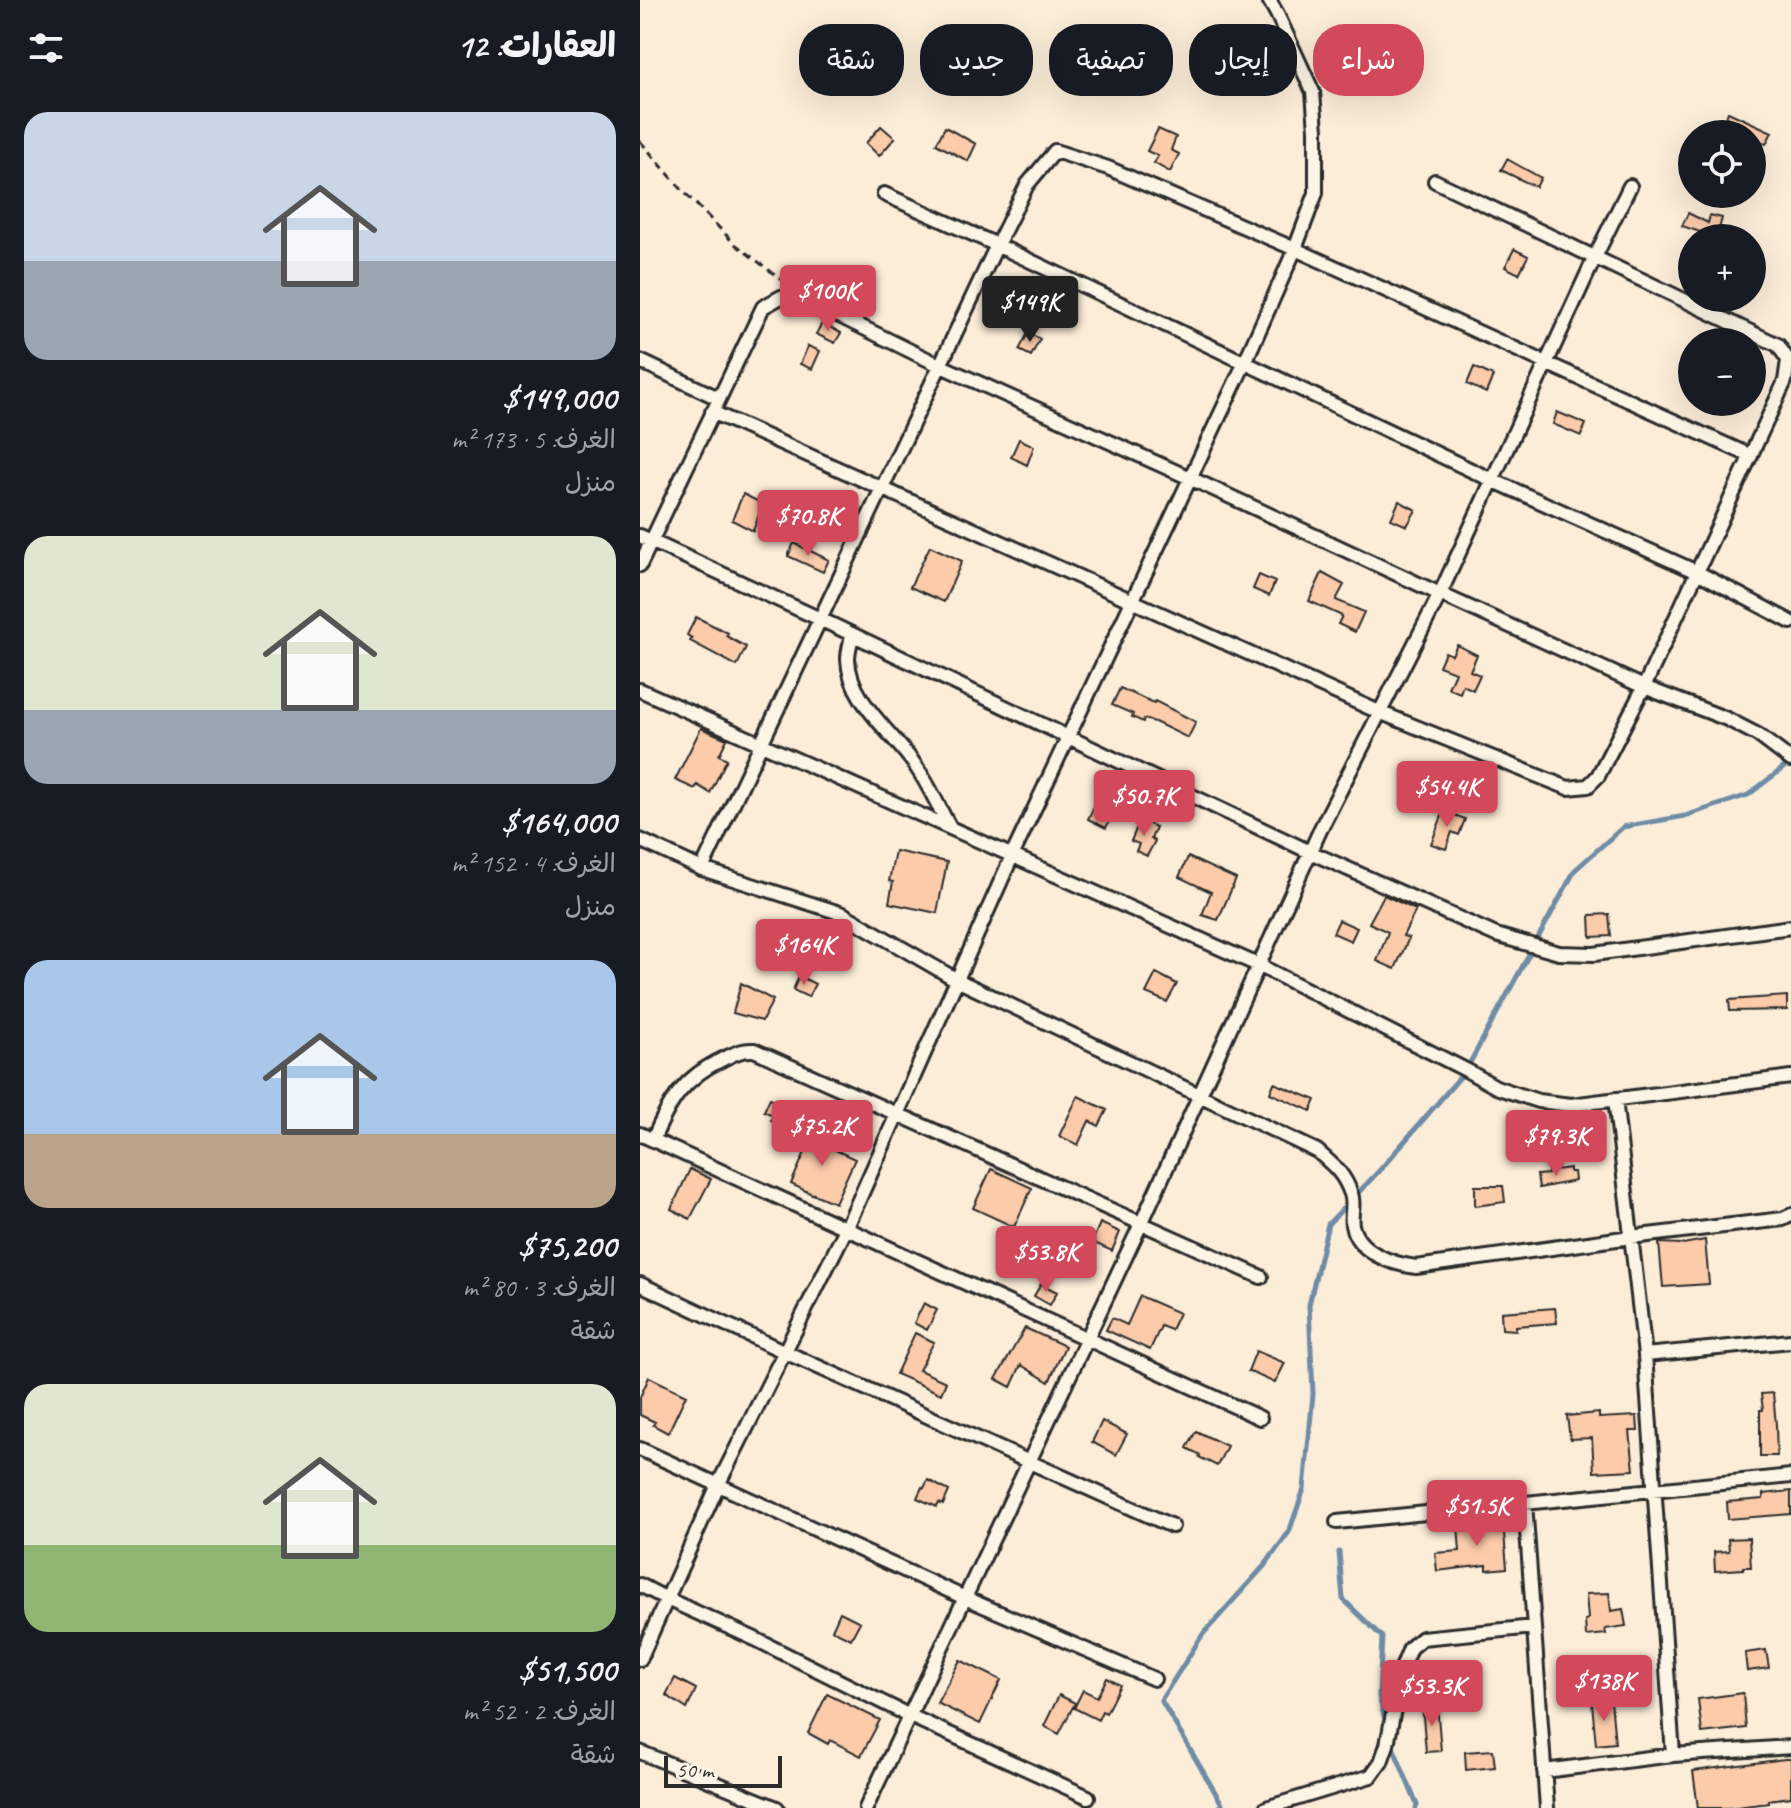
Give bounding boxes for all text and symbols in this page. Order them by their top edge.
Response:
text: العقارات: 12 [457,24,616,67]
chip: شقة [799,24,904,96]
chip: جديد [920,24,1033,96]
chip: تصفية [1049,24,1173,96]
chip: إيجار [1189,24,1297,96]
chip: شراء [1313,24,1424,96]
icon: filters [24,26,68,70]
map controls [1678,120,1766,416]
button: locate [1678,120,1766,208]
icon: home [248,164,392,308]
button: + [1678,224,1766,312]
pin: $100K [772,265,884,333]
text: $100K [798,274,858,307]
pin: $149K [974,276,1086,344]
text: $149K [1000,285,1060,318]
button: − [1678,328,1766,416]
text: $149,000 [503,376,616,419]
text: الغرف: 5 · 173 m² [451,423,616,456]
text: منزل [565,466,616,499]
pin: $70.8K [743,490,873,558]
text: $70.8K [775,499,841,532]
icon: home [248,588,392,732]
pin: $54.4K [1382,761,1512,829]
pin: $50.7K [1079,770,1209,838]
text: $54.4K [1415,770,1479,803]
text: $50.7K [1112,779,1176,812]
text: $164,000 [501,800,616,843]
text: الغرف: 4 · 152 m² [451,847,616,880]
text: منزل [565,890,616,923]
pin: $164K [748,919,860,987]
text: $164K [774,928,834,961]
icon: home [248,1012,392,1156]
pin: $75.2K [757,1100,887,1168]
text: $75.2K [790,1109,854,1142]
pin: $79.3K [1491,1110,1621,1178]
text: $79.3K [1524,1119,1588,1152]
text: $75,200 [518,1224,616,1267]
pin: $53.8K [981,1226,1111,1294]
text: $53.8K [1014,1235,1078,1268]
text: الغرف: 3 · 80 m² [463,1271,616,1304]
text: شقة [571,1314,616,1347]
icon: home [248,1436,392,1580]
pin: $51.5K [1412,1480,1542,1548]
text: $51.5K [1445,1489,1509,1522]
text: $51,500 [519,1648,616,1691]
pin: $138K [1548,1655,1660,1723]
pin: $53.3K [1367,1660,1497,1728]
text: $138K [1574,1664,1634,1697]
text: $53.3K [1400,1669,1464,1702]
text: الغرف: 2 · 52 m² [463,1695,616,1728]
text: شقة [571,1738,616,1771]
scale bar [664,1752,782,1788]
text: 50 m [676,1756,713,1784]

